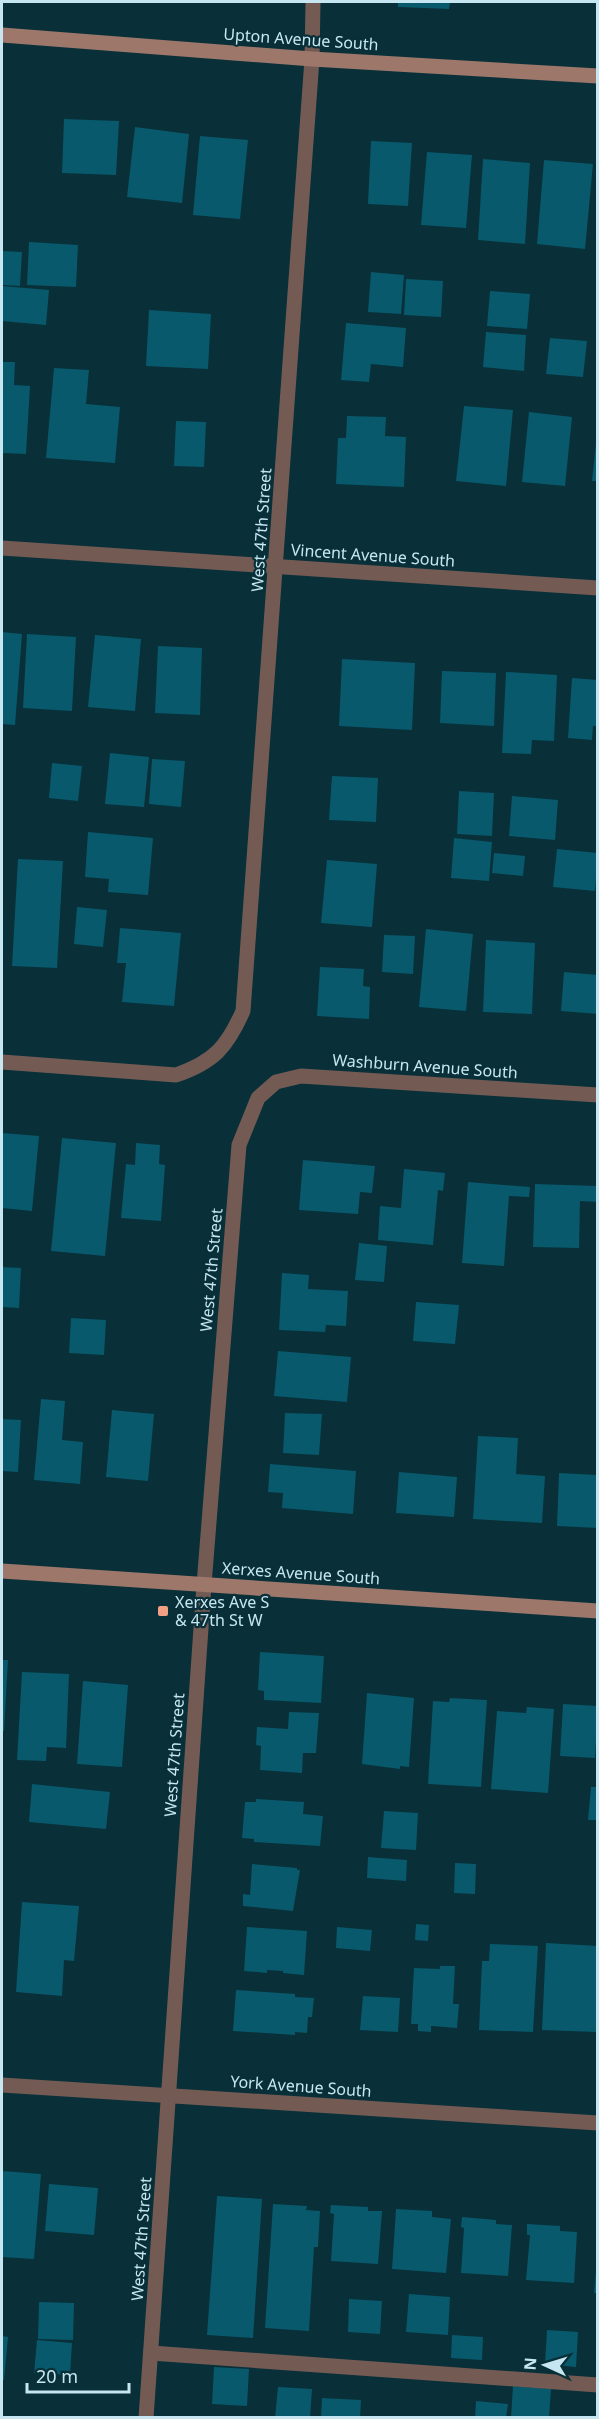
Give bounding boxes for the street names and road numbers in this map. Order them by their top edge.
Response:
street label: Upton Avenue South [223,23,379,55]
street label: West 47th Street [246,467,276,593]
street label: Vincent Avenue South [290,538,456,572]
street label: Washburn Avenue South [332,1049,518,1083]
street label: West 47th Street [195,1207,227,1333]
street label: Xerxes Avenue South [221,1557,381,1589]
street label: West 47th Street [159,1692,189,1818]
street label: York Avenue South [230,2070,372,2102]
street label: West 47th Street [126,2176,156,2302]

